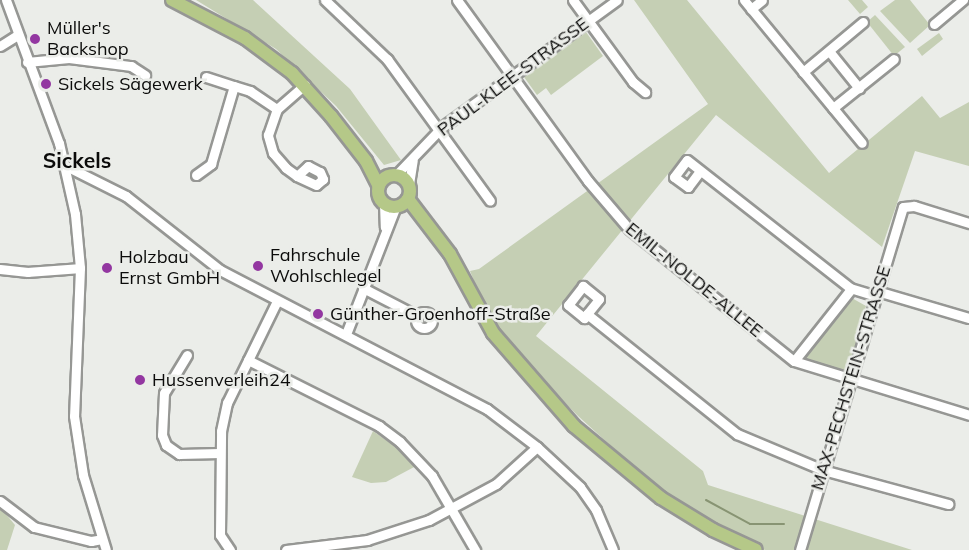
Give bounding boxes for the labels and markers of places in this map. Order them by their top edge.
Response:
place label: Müller's Backshop [47,18,129,60]
marker: Müller's Backshop [28,32,42,46]
place label: Sickels Sägewerk [58,73,203,95]
marker: Sickels Sägewerk [39,77,53,91]
place label: Fahrschule Wohlschlegel [270,245,381,288]
place label: Holzbau Ernst GmbH [119,247,220,290]
marker: Fahrschule Wohlschlegel [251,259,265,273]
marker: Holzbau Ernst GmbH [100,261,114,275]
place label: Günther-Groenhoff-Straße [330,303,550,325]
marker: Günther-Groenhoff-Straße [311,307,325,321]
place label: Hussenverleih24 [152,369,291,391]
marker: Hussenverleih24 [133,373,147,387]

